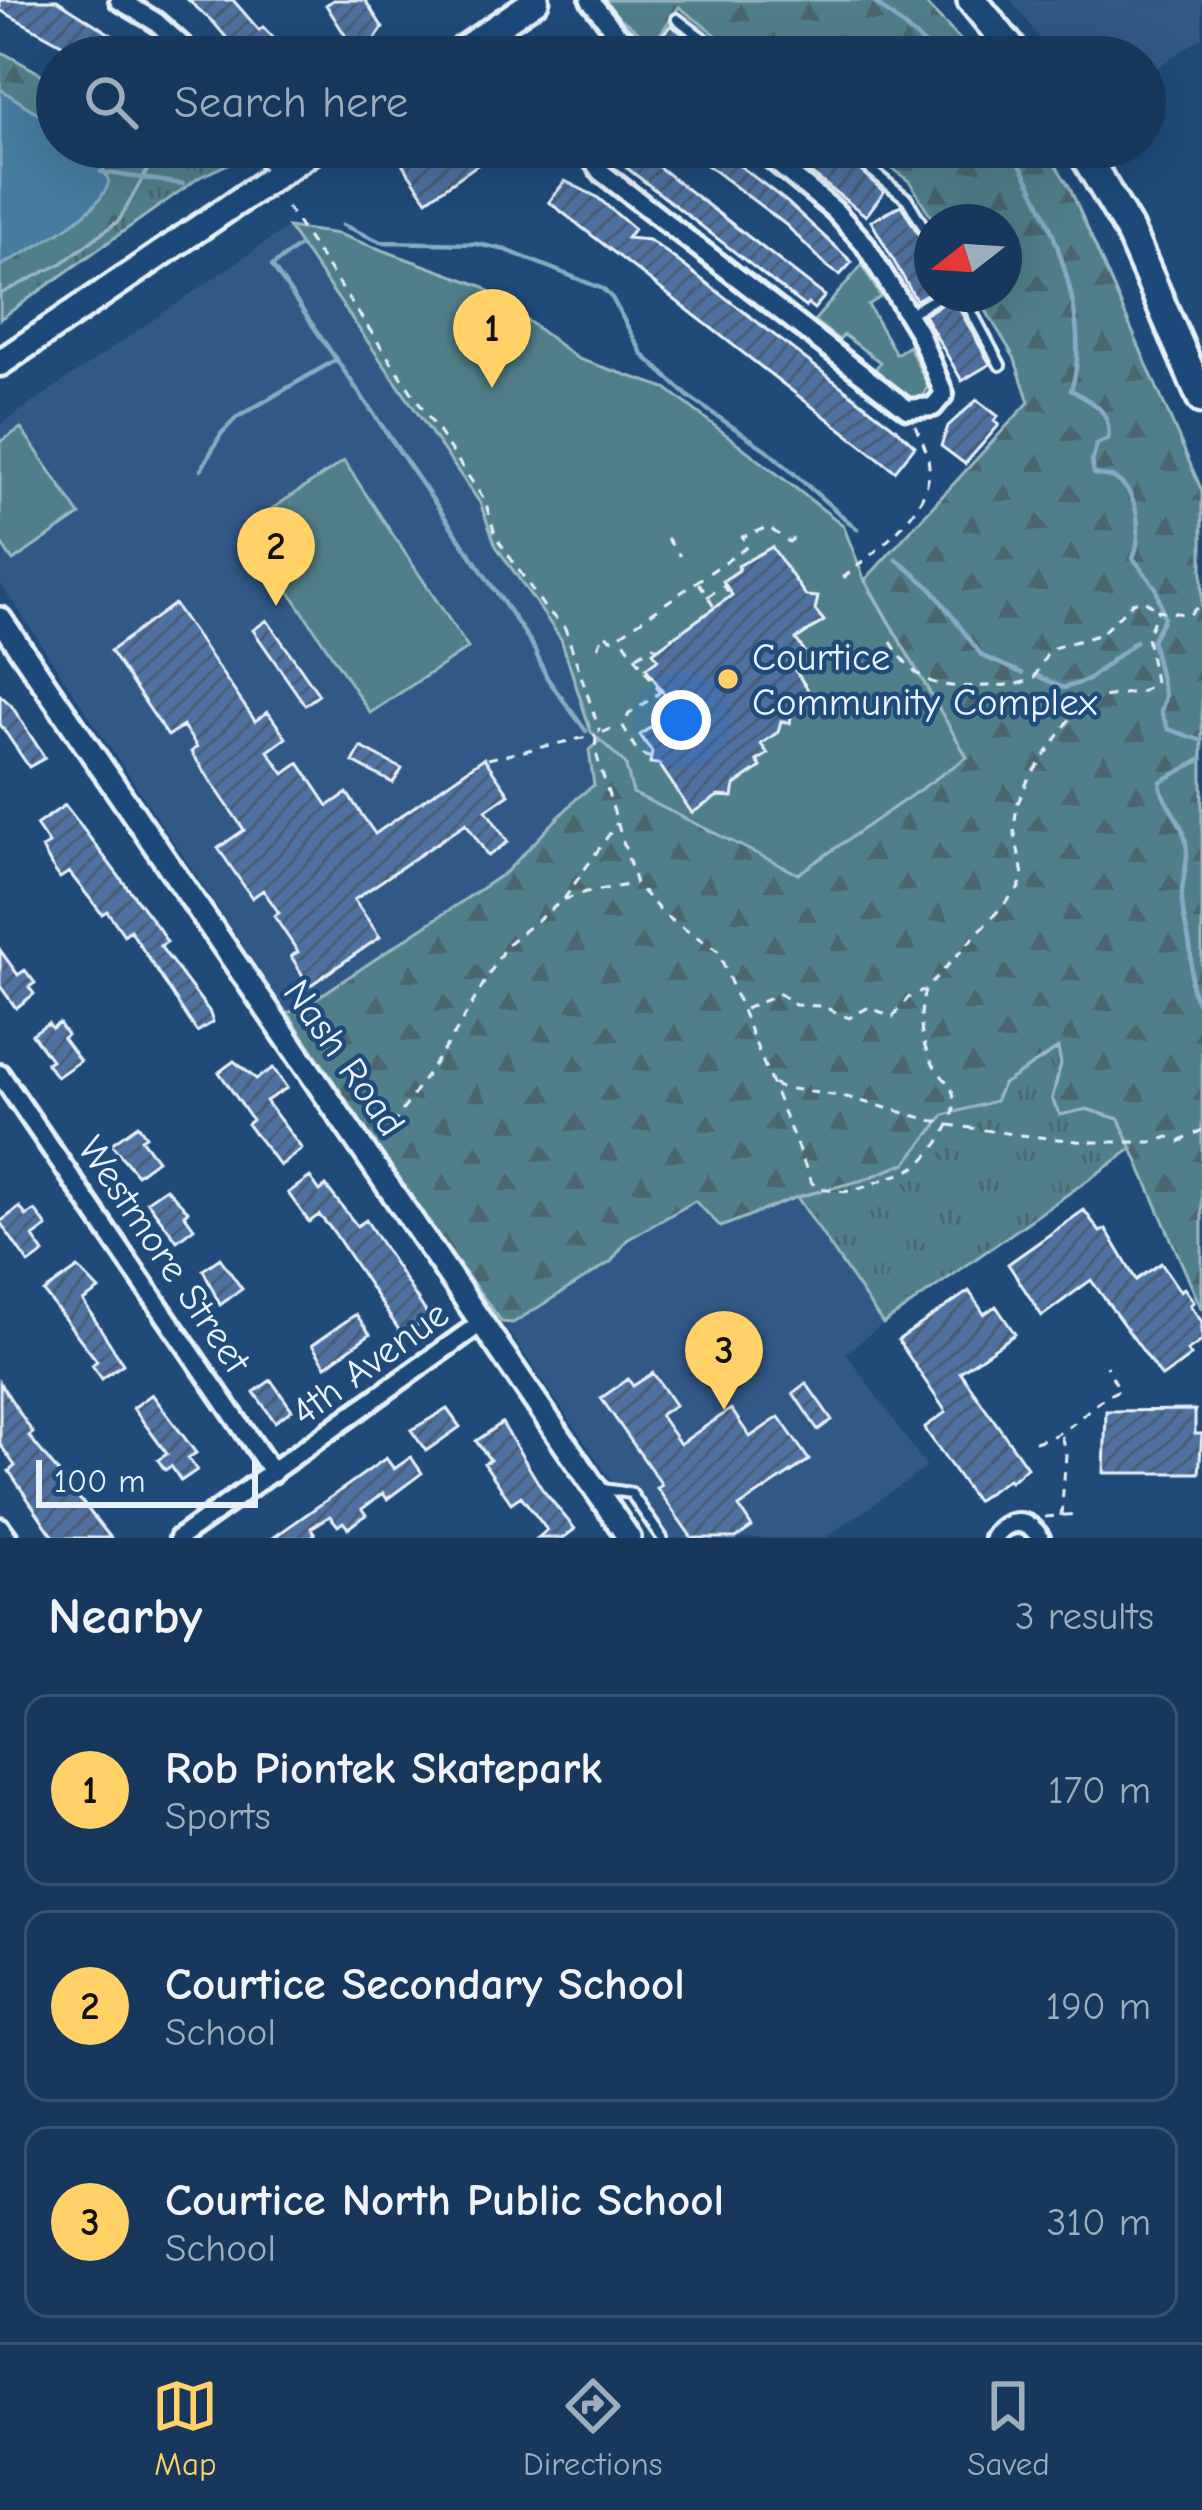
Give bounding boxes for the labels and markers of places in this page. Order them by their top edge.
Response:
pin: 1 [453,289,531,388]
pin: 2 [237,507,315,606]
place label: Courtice Community Complex [752,635,1098,725]
marker: Courtice Community Complex [715,666,741,692]
pin: 3 [685,1311,763,1410]

